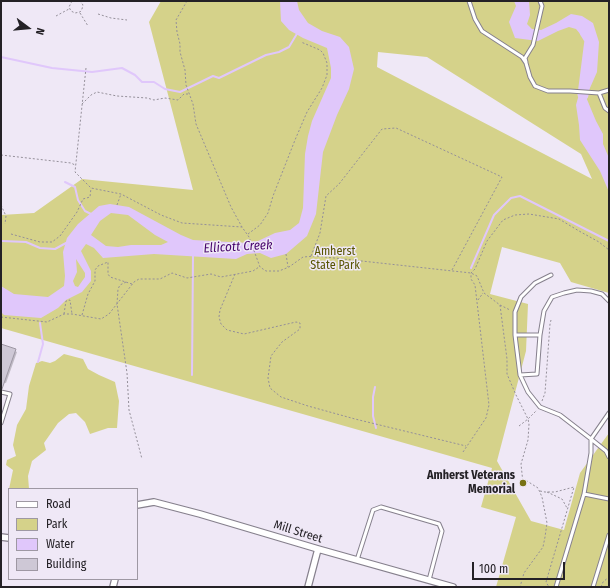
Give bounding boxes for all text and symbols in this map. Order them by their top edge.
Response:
north arrow [8,8,48,48]
text: N [33,26,47,36]
water label: Ellicott Creek [203,237,273,257]
park label: Amherst State Park [310,245,360,273]
place label: Amherst Veterans Memorial [427,469,515,497]
marker: Amherst Veterans Memorial [518,478,528,488]
legend [8,488,138,580]
text: Road [46,497,71,511]
text: Park [46,517,67,531]
street label: Mill Street [272,518,324,546]
text: Water [46,537,74,551]
scale bar [474,554,567,580]
text: Building [46,557,86,571]
text: 100 m [479,562,508,576]

